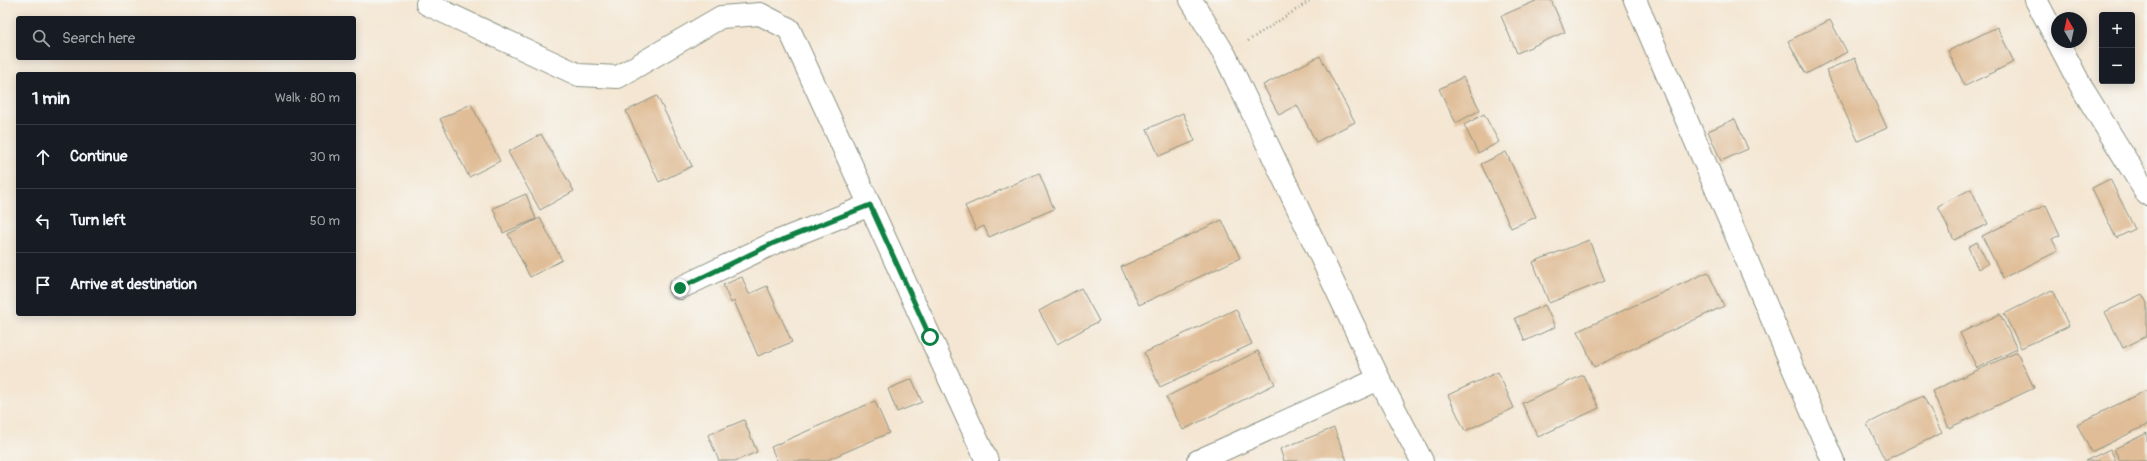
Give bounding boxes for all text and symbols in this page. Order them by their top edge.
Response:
north arrow [2051,12,2087,48]
map controls [2099,12,2135,84]
button: + [2099,12,2135,48]
search box [16,16,356,60]
icon: search [30,27,52,49]
text: Search here [62,29,135,48]
button: − [2099,48,2135,84]
text: 1 min [32,88,70,109]
text: Walk · 80 m [275,90,340,106]
icon: ahead [32,146,54,168]
text: Continue [70,147,128,166]
text: 30 m [310,149,340,165]
icon: left [32,210,54,232]
text: Turn left [70,211,126,230]
text: 50 m [310,213,340,229]
icon: arrive [32,274,54,296]
text: Arrive at destination [70,275,197,294]
route end [671,279,689,297]
route start [921,328,939,346]

